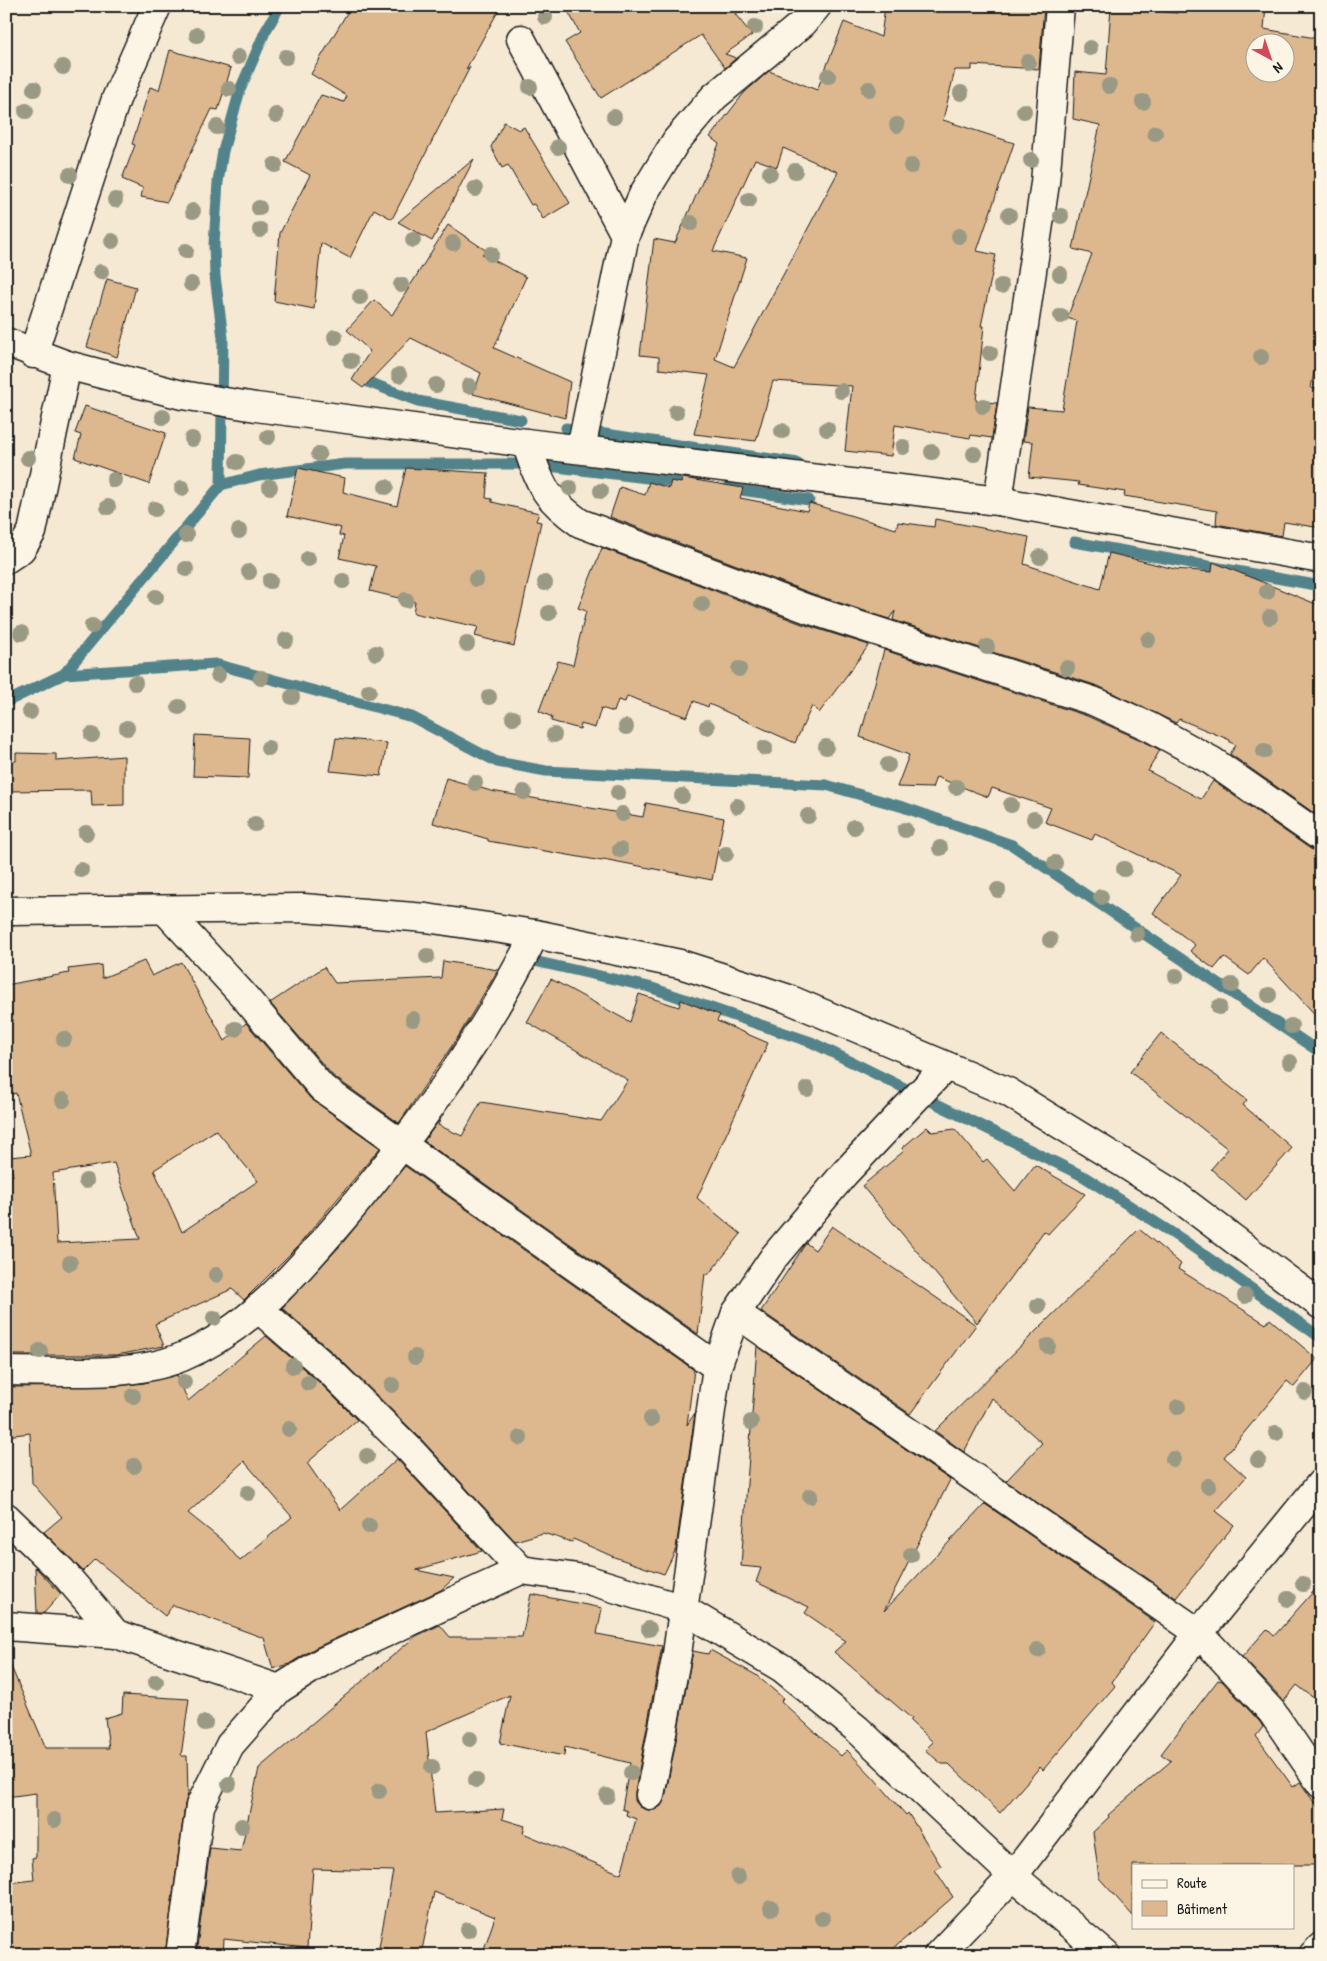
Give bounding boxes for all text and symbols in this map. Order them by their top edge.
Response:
north arrow [1244,32,1294,82]
text: N [1269,59,1288,78]
legend [1132,1864,1294,1928]
text: Route [1177,1872,1207,1893]
text: Bâtiment [1177,1898,1228,1919]

